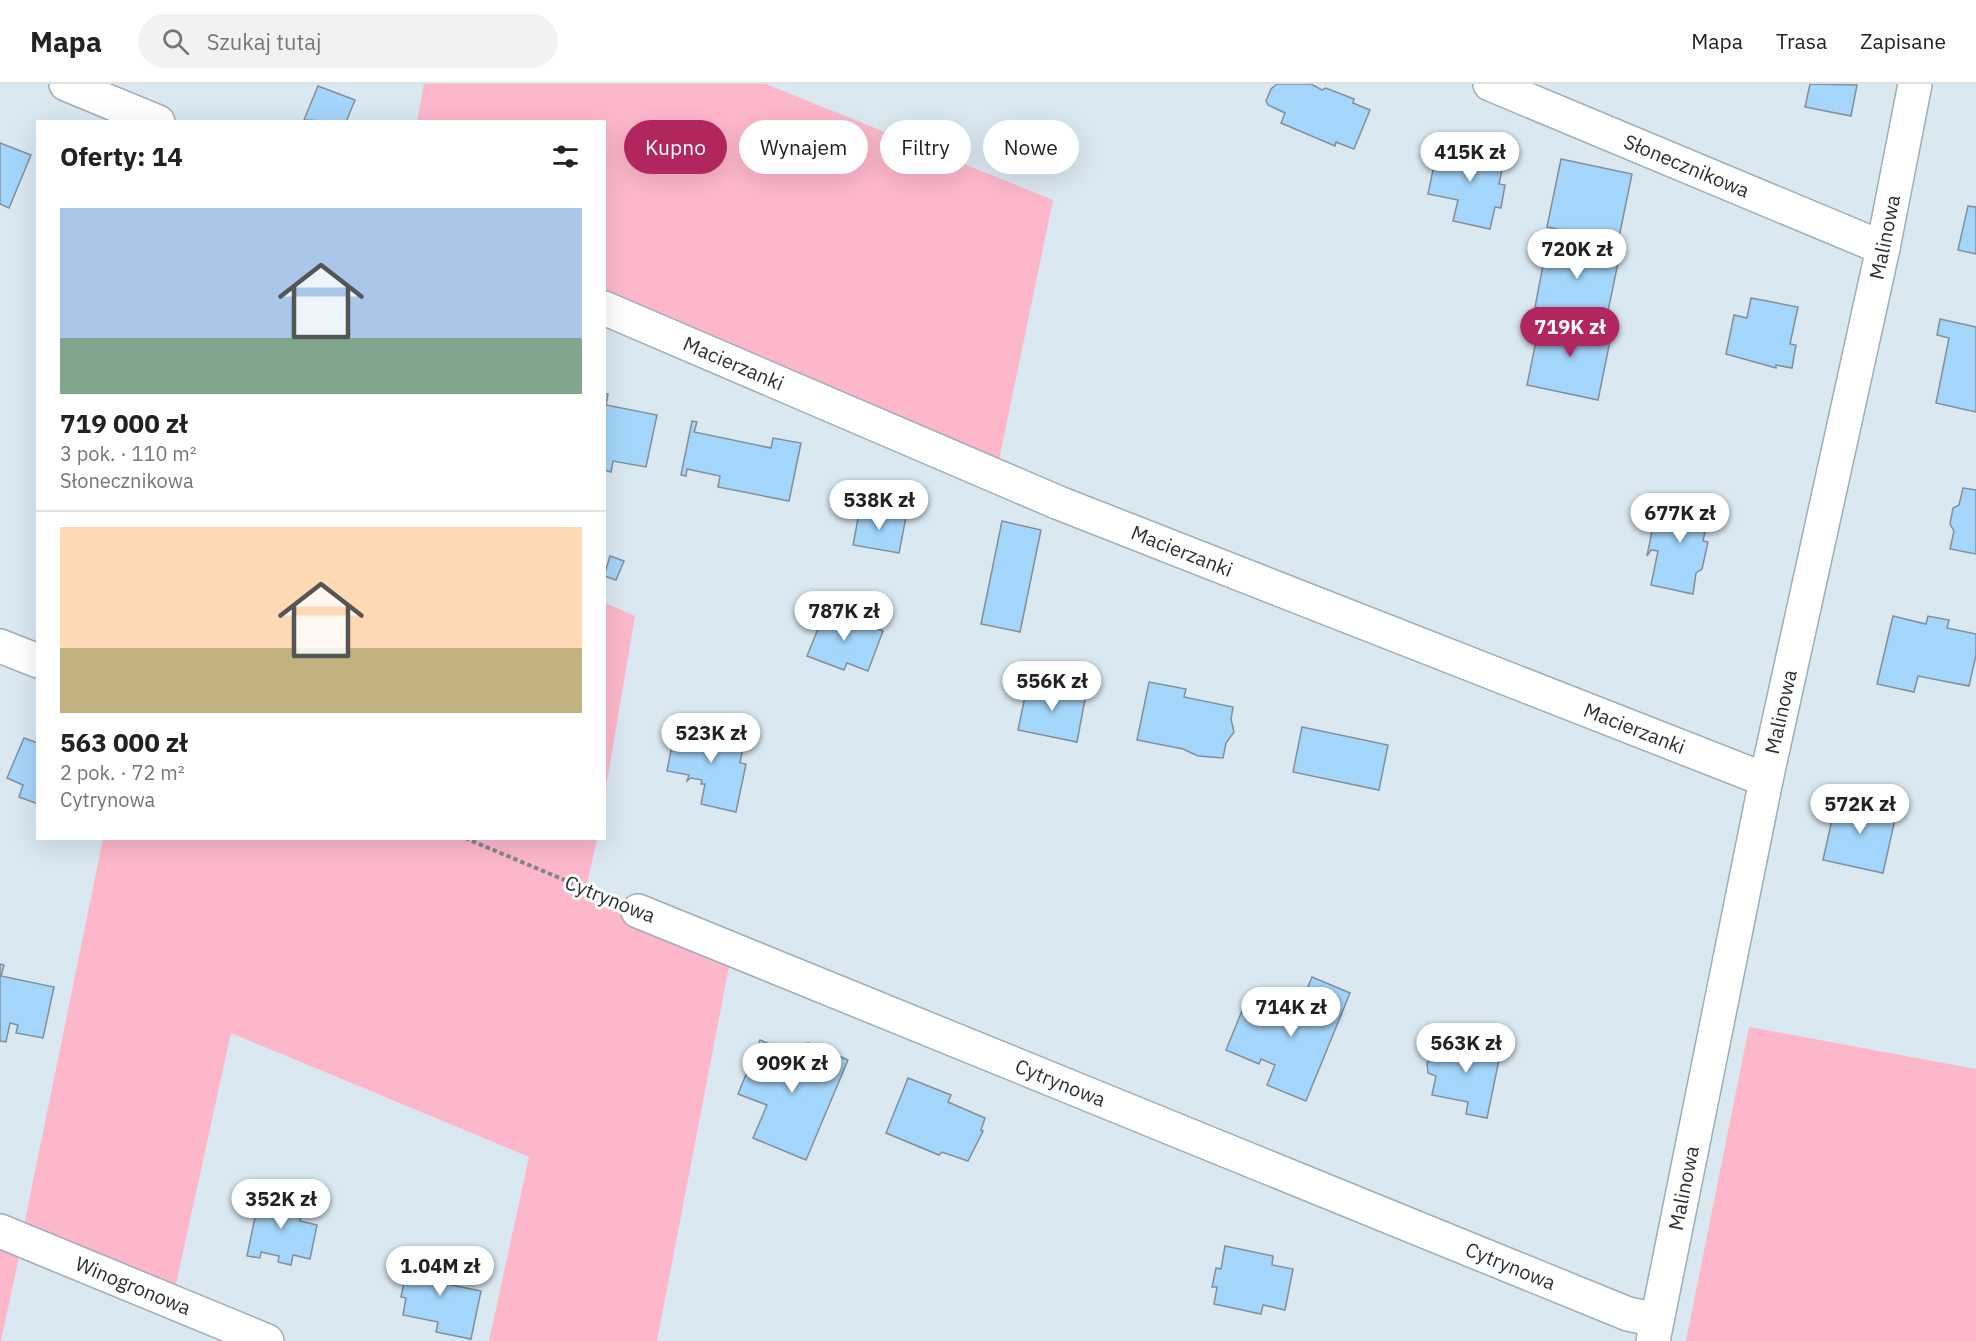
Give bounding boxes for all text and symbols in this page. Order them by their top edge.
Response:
search box [138,14,558,68]
text: Mapa [30,23,102,60]
icon: search [159,25,192,58]
text: Szukaj tutaj [207,27,321,56]
text: Mapa [1691,27,1743,55]
text: Trasa [1776,27,1827,55]
text: Zapisane [1860,27,1946,55]
chip: Kupno [624,120,727,174]
chip: Wynajem [739,120,868,174]
chip: Filtry [880,120,971,174]
chip: Nowe [983,120,1079,174]
street label: Słonecznikowa [1620,127,1754,204]
pin: 415K zł [1415,132,1525,183]
text: 415K zł [1434,138,1506,165]
text: Oferty: 14 [60,139,183,173]
icon: filters [549,140,582,173]
street label: Malinowa [1862,192,1906,282]
pin: 720K zł [1522,229,1632,280]
text: 720K zł [1541,235,1613,262]
icon: home [267,247,375,355]
pin: 719K zł [1515,307,1625,358]
text: 719K zł [1534,313,1606,340]
street label: Macierzanki [679,330,788,397]
text: 719 000 zł [60,406,188,440]
text: 3 pok. · 110 m² [60,440,197,467]
text: Słonecznikowa [60,467,194,494]
pin: 538K zł [824,480,934,531]
text: 538K zł [843,486,915,513]
pin: 677K zł [1625,493,1735,544]
text: 677K zł [1644,499,1716,526]
street label: Macierzanki [1127,519,1237,583]
icon: home [267,566,375,674]
pin: 787K zł [789,591,899,642]
text: 787K zł [808,597,880,624]
pin: 556K zł [997,661,1107,712]
text: 556K zł [1016,667,1088,694]
street label: Malinowa [1758,667,1803,757]
street label: Macierzanki [1580,696,1689,760]
pin: 523K zł [656,713,766,764]
text: 523K zł [675,719,747,746]
text: 563 000 zł [60,725,188,759]
text: 2 pok. · 72 m² [60,759,185,786]
pin: 572K zł [1805,784,1915,835]
text: Cytrynowa [60,786,155,813]
text: 572K zł [1824,790,1896,817]
street label: Cytrynowa [561,868,660,929]
pin: 714K zł [1236,987,1346,1038]
text: 714K zł [1255,993,1327,1020]
pin: 563K zł [1411,1023,1521,1074]
text: 563K zł [1430,1029,1502,1056]
pin: 909K zł [737,1043,847,1094]
text: 909K zł [756,1049,828,1076]
street label: Cytrynowa [1011,1052,1110,1113]
street label: Malinowa [1662,1143,1705,1233]
pin: 352K zł [226,1179,336,1230]
text: 352K zł [245,1185,317,1212]
street label: Cytrynowa [1461,1235,1560,1296]
pin: 1.04M zł [378,1246,502,1297]
street label: Winogronowa [71,1250,196,1321]
text: 1.04M zł [400,1252,480,1279]

